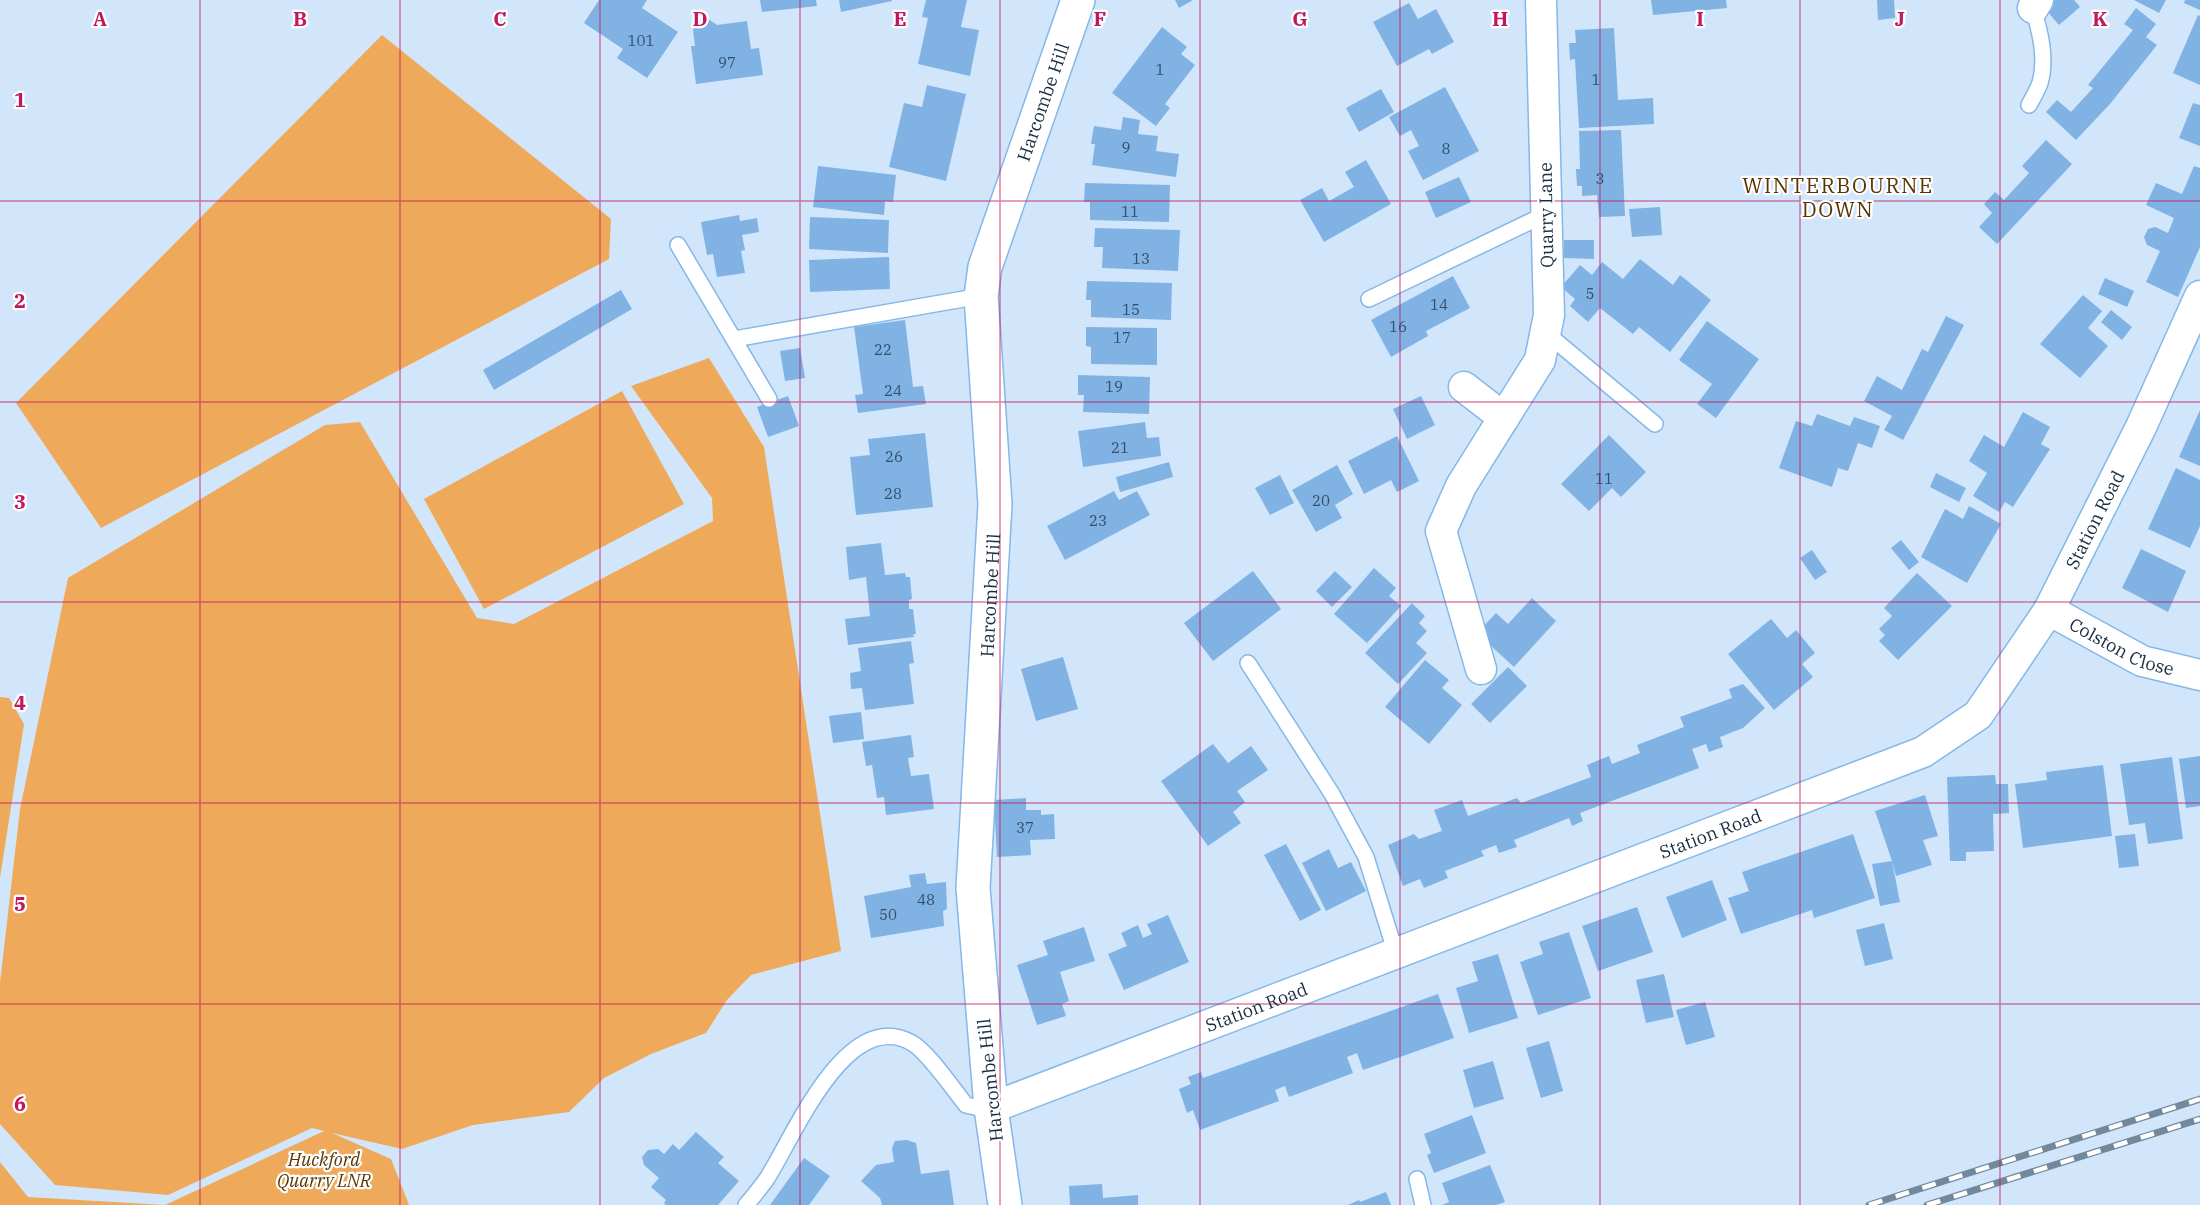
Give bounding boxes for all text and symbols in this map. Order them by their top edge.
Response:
text: A [93,5,107,32]
text: B [293,5,307,32]
text: C [493,5,507,32]
text: D [692,5,708,32]
text: E [893,5,907,32]
text: F [1094,5,1106,32]
text: G [1292,5,1308,32]
text: H [1492,5,1508,32]
text: I [1696,5,1704,32]
text: J [1895,5,1905,32]
text: K [2092,5,2108,32]
house number: 101 [627,31,655,50]
street label: Harcombe Hill [1011,40,1074,164]
house number: 97 [718,53,736,72]
house number: 1 [1155,60,1165,79]
house number: 1 [1591,70,1601,89]
text: 1 [14,86,26,113]
house number: 9 [1121,138,1131,157]
house number: 8 [1441,139,1451,158]
street label: Quarry Lane [1534,162,1558,268]
house number: 3 [1595,169,1605,188]
district label: WINTERBOURNE DOWN [1742,171,1934,223]
house number: 11 [1121,202,1139,221]
house number: 13 [1132,249,1150,268]
house number: 5 [1585,284,1595,303]
text: 2 [14,287,26,314]
house number: 14 [1430,295,1448,314]
house number: 15 [1122,300,1140,319]
house number: 16 [1389,317,1407,336]
house number: 17 [1113,328,1131,347]
house number: 22 [874,340,892,359]
house number: 19 [1105,377,1123,396]
house number: 24 [884,381,902,400]
house number: 21 [1111,438,1129,457]
house number: 26 [885,447,903,466]
street label: Station Road [2060,466,2129,573]
house number: 11 [1595,469,1613,488]
house number: 28 [884,484,902,503]
text: 3 [14,488,26,515]
house number: 20 [1312,491,1330,510]
house number: 23 [1089,511,1107,530]
street label: Harcombe Hill [975,533,1005,658]
street label: Colston Close [2066,612,2177,680]
text: 4 [14,689,26,716]
street label: Station Road [1656,803,1765,863]
house number: 37 [1016,818,1034,837]
text: 5 [14,890,26,917]
house number: 48 [917,890,935,909]
house number: 50 [879,905,897,924]
street label: Station Road [1202,977,1311,1037]
street label: Harcombe Hill [972,1017,1008,1143]
text: 6 [14,1090,26,1117]
park label: Huckford Quarry LNR [277,1148,371,1192]

